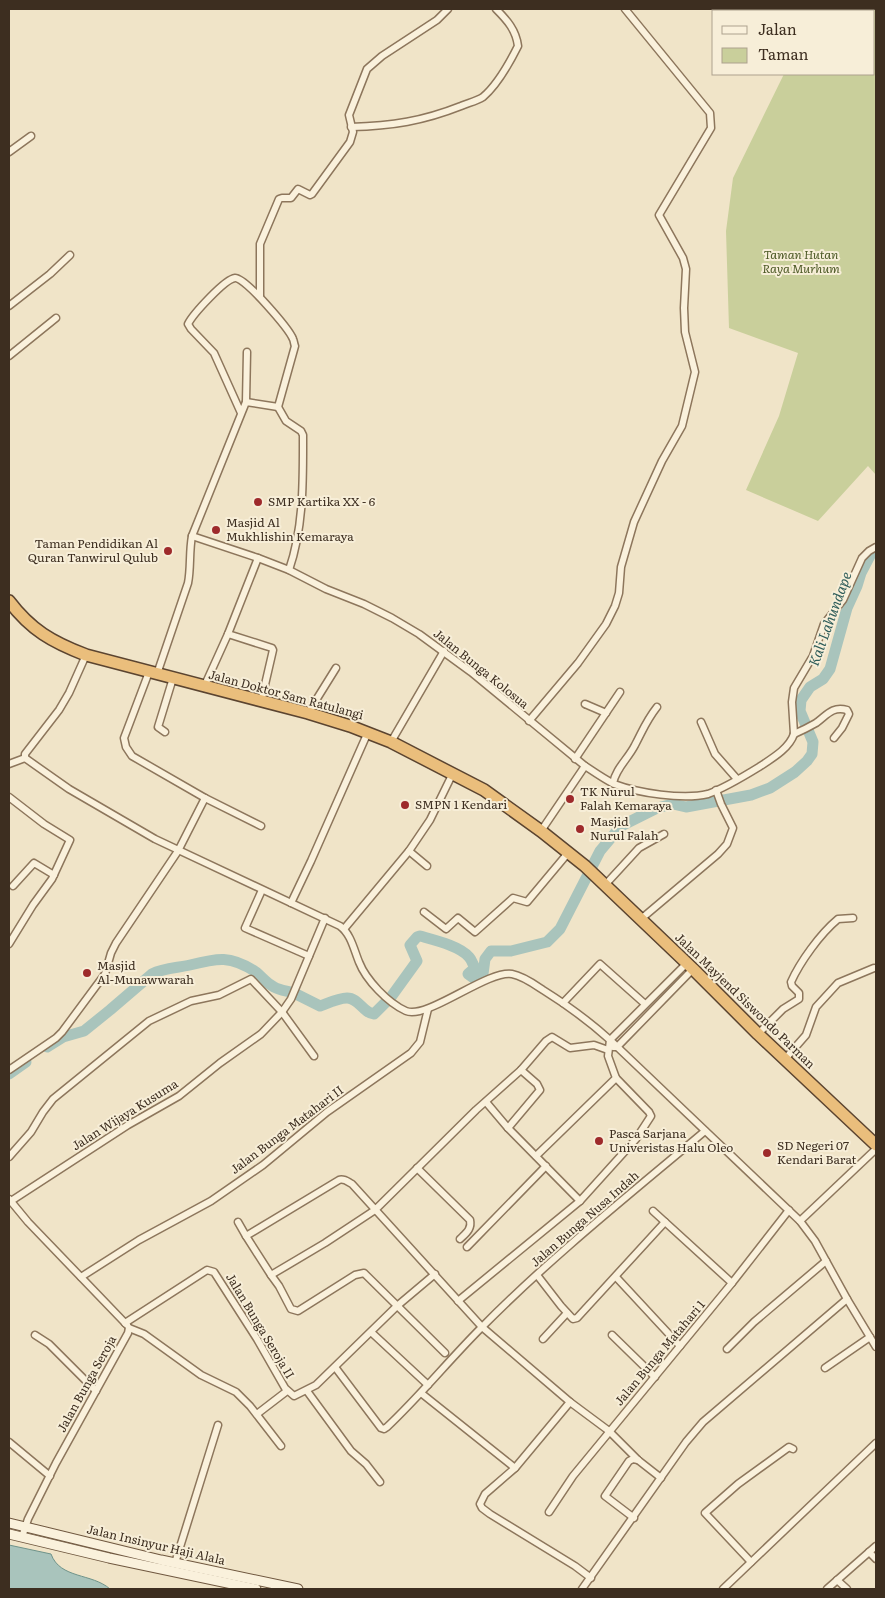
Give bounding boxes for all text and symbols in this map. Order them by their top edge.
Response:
legend [712,10,875,75]
text: Jalan [758,17,797,40]
text: Taman [758,42,808,65]
park label: Taman Hutan Raya Murhum [762,245,840,277]
place label: SMP Kartika XX - 6 [268,492,376,510]
marker: SMP Kartika XX - 6 [252,496,264,508]
place label: Masjid Al Mukhlishin Kemaraya [226,513,354,545]
marker: Masjid Al Mukhlishin Kemaraya [210,524,222,536]
place label: Taman Pendidikan Al Quran Tanwirul Qulub [28,534,158,566]
marker: Taman Pendidikan Al Quran Tanwirul Qulub [162,545,174,557]
water label: Kali Lahundape [803,568,856,669]
street label: Jalan Bunga Kolosua [430,624,534,713]
street label: Jalan Doktor Sam Ratulangi [207,665,366,723]
place label: TK Nurul Falah Kemaraya [580,782,672,814]
marker: TK Nurul Falah Kemaraya [564,793,576,805]
place label: SMPN 1 Kendari [415,795,507,813]
marker: SMPN 1 Kendari [399,799,411,811]
place label: Masjid Nurul Falah [590,812,659,844]
marker: Masjid Nurul Falah [574,823,586,835]
street label: Jalan Mayjend Siswondo Parman [672,928,820,1072]
place label: Masjid Al-Munawwarah [97,956,194,988]
marker: Masjid Al-Munawwarah [81,967,93,979]
street label: Jalan Wijaya Kusuma [68,1074,182,1154]
street label: Jalan Bunga Matahari II [226,1081,347,1178]
place label: Pasca Sarjana Univeristas Halu Oleo [609,1124,733,1156]
marker: Pasca Sarjana Univeristas Halu Oleo [593,1135,605,1147]
place label: SD Negeri 07 Kendari Barat [777,1136,857,1168]
marker: SD Negeri 07 Kendari Barat [761,1147,773,1159]
street label: Jalan Bunga Nusa Indah [526,1166,642,1270]
street label: Jalan Bunga Seroja II [222,1269,300,1382]
street label: Jalan Bunga Matahari 1 [610,1296,709,1409]
street label: Jalan Bunga Seroja [52,1331,120,1435]
street label: Jalan Insinyur Haji Alala [85,1519,228,1569]

